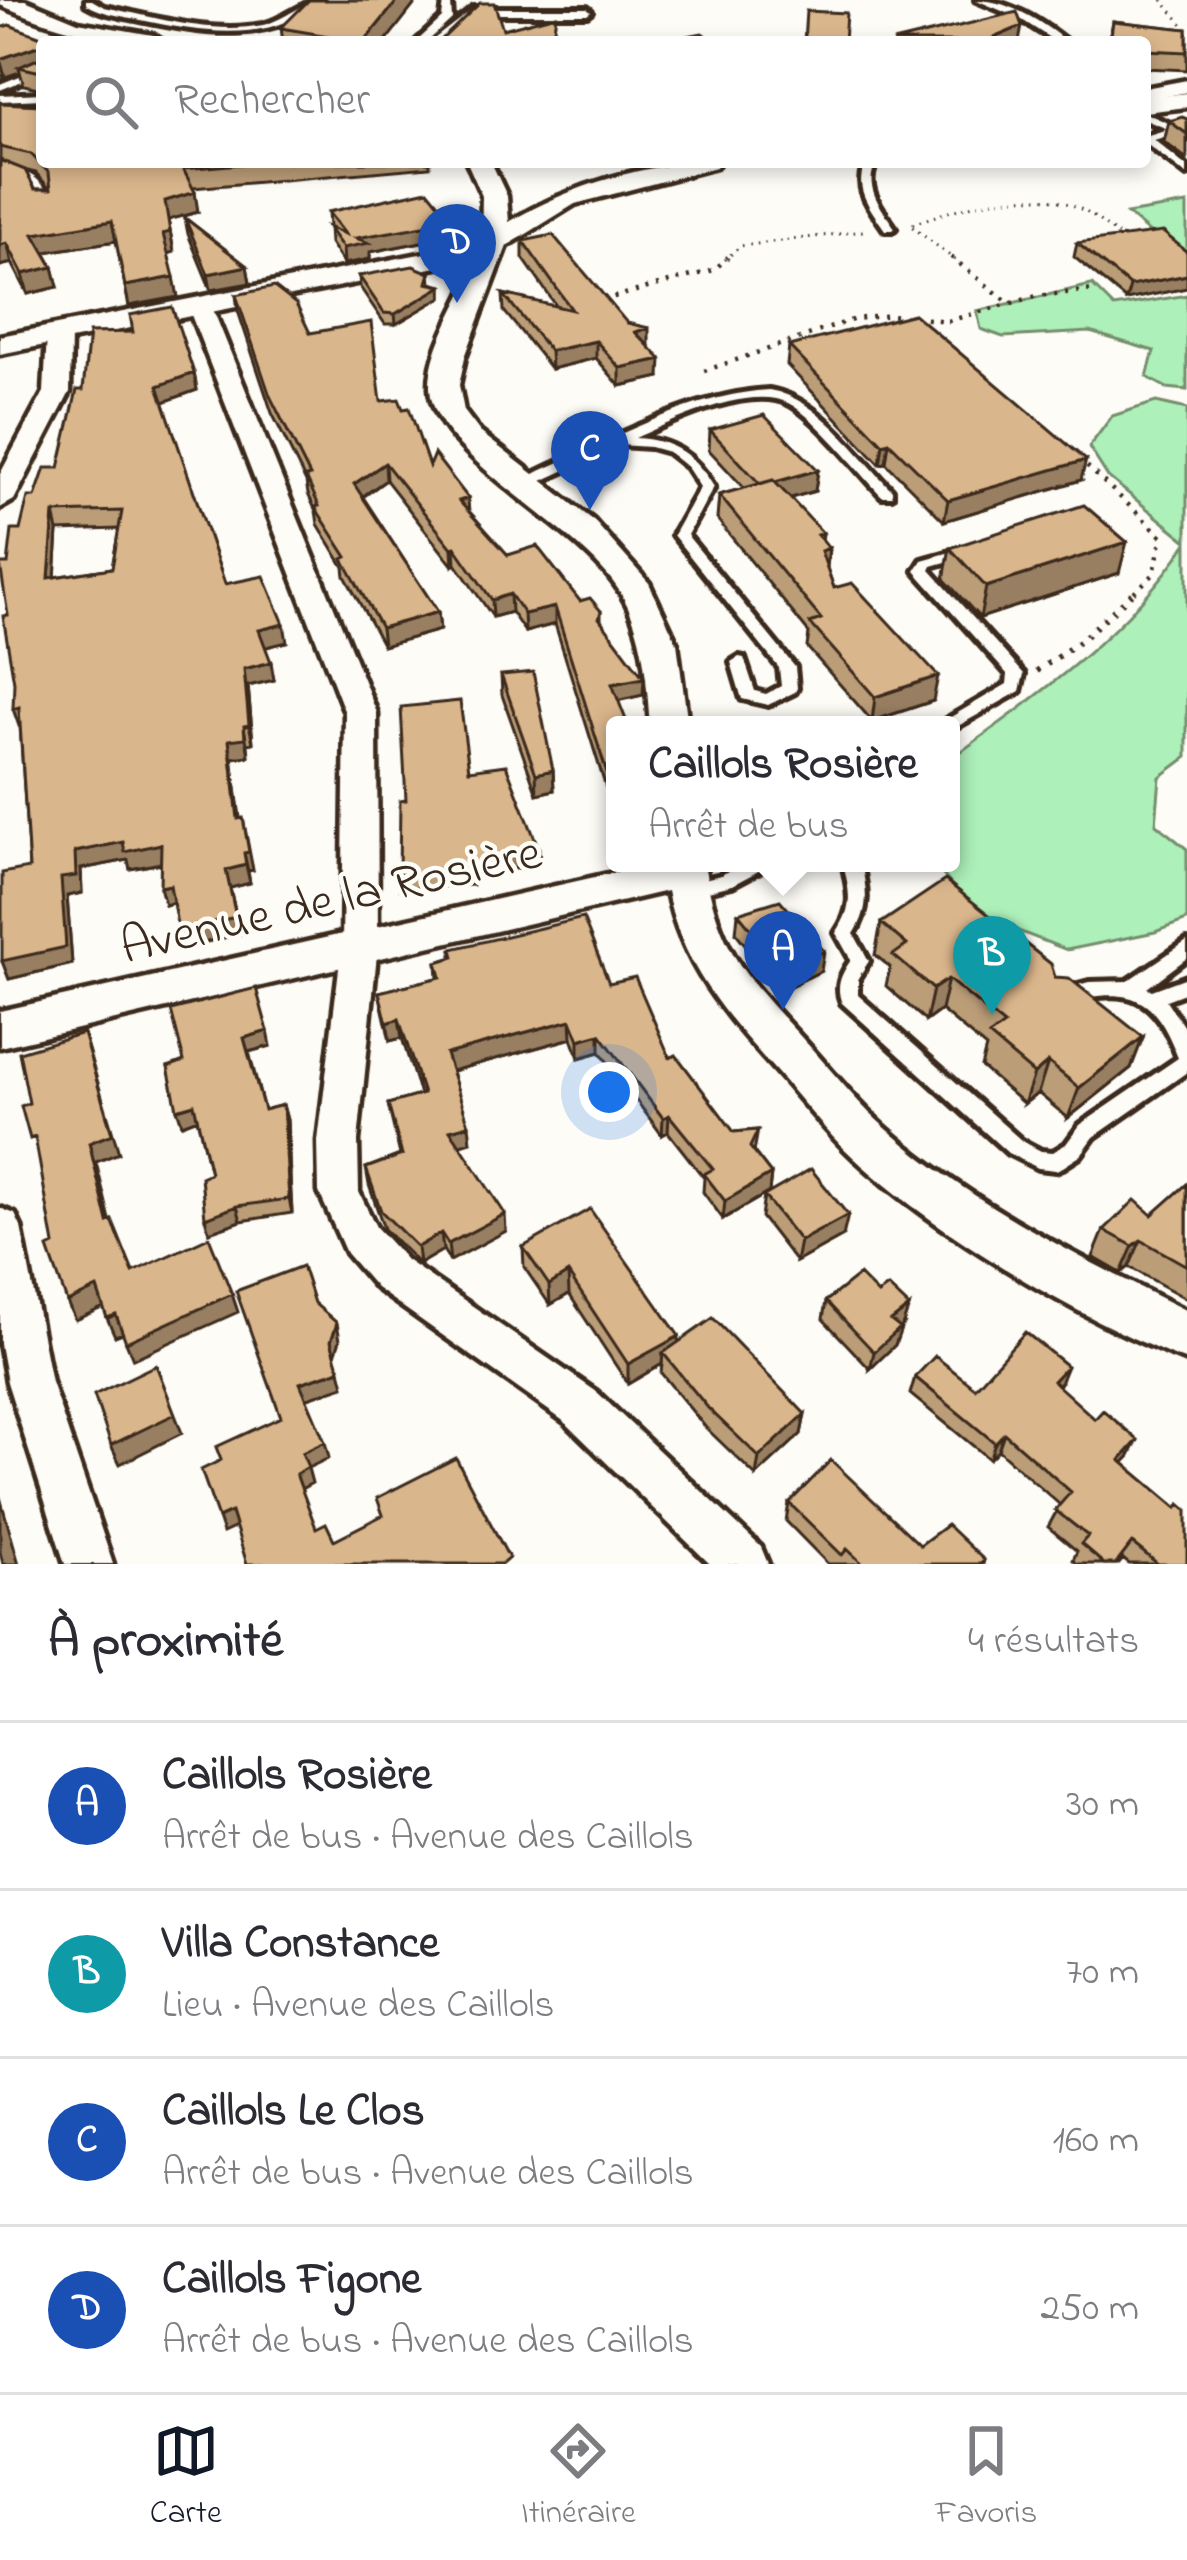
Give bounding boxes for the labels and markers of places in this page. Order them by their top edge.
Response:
pin: D [418,204,496,303]
pin: C [551,411,629,510]
pin: A [744,911,822,1010]
pin: B [953,916,1031,1015]

